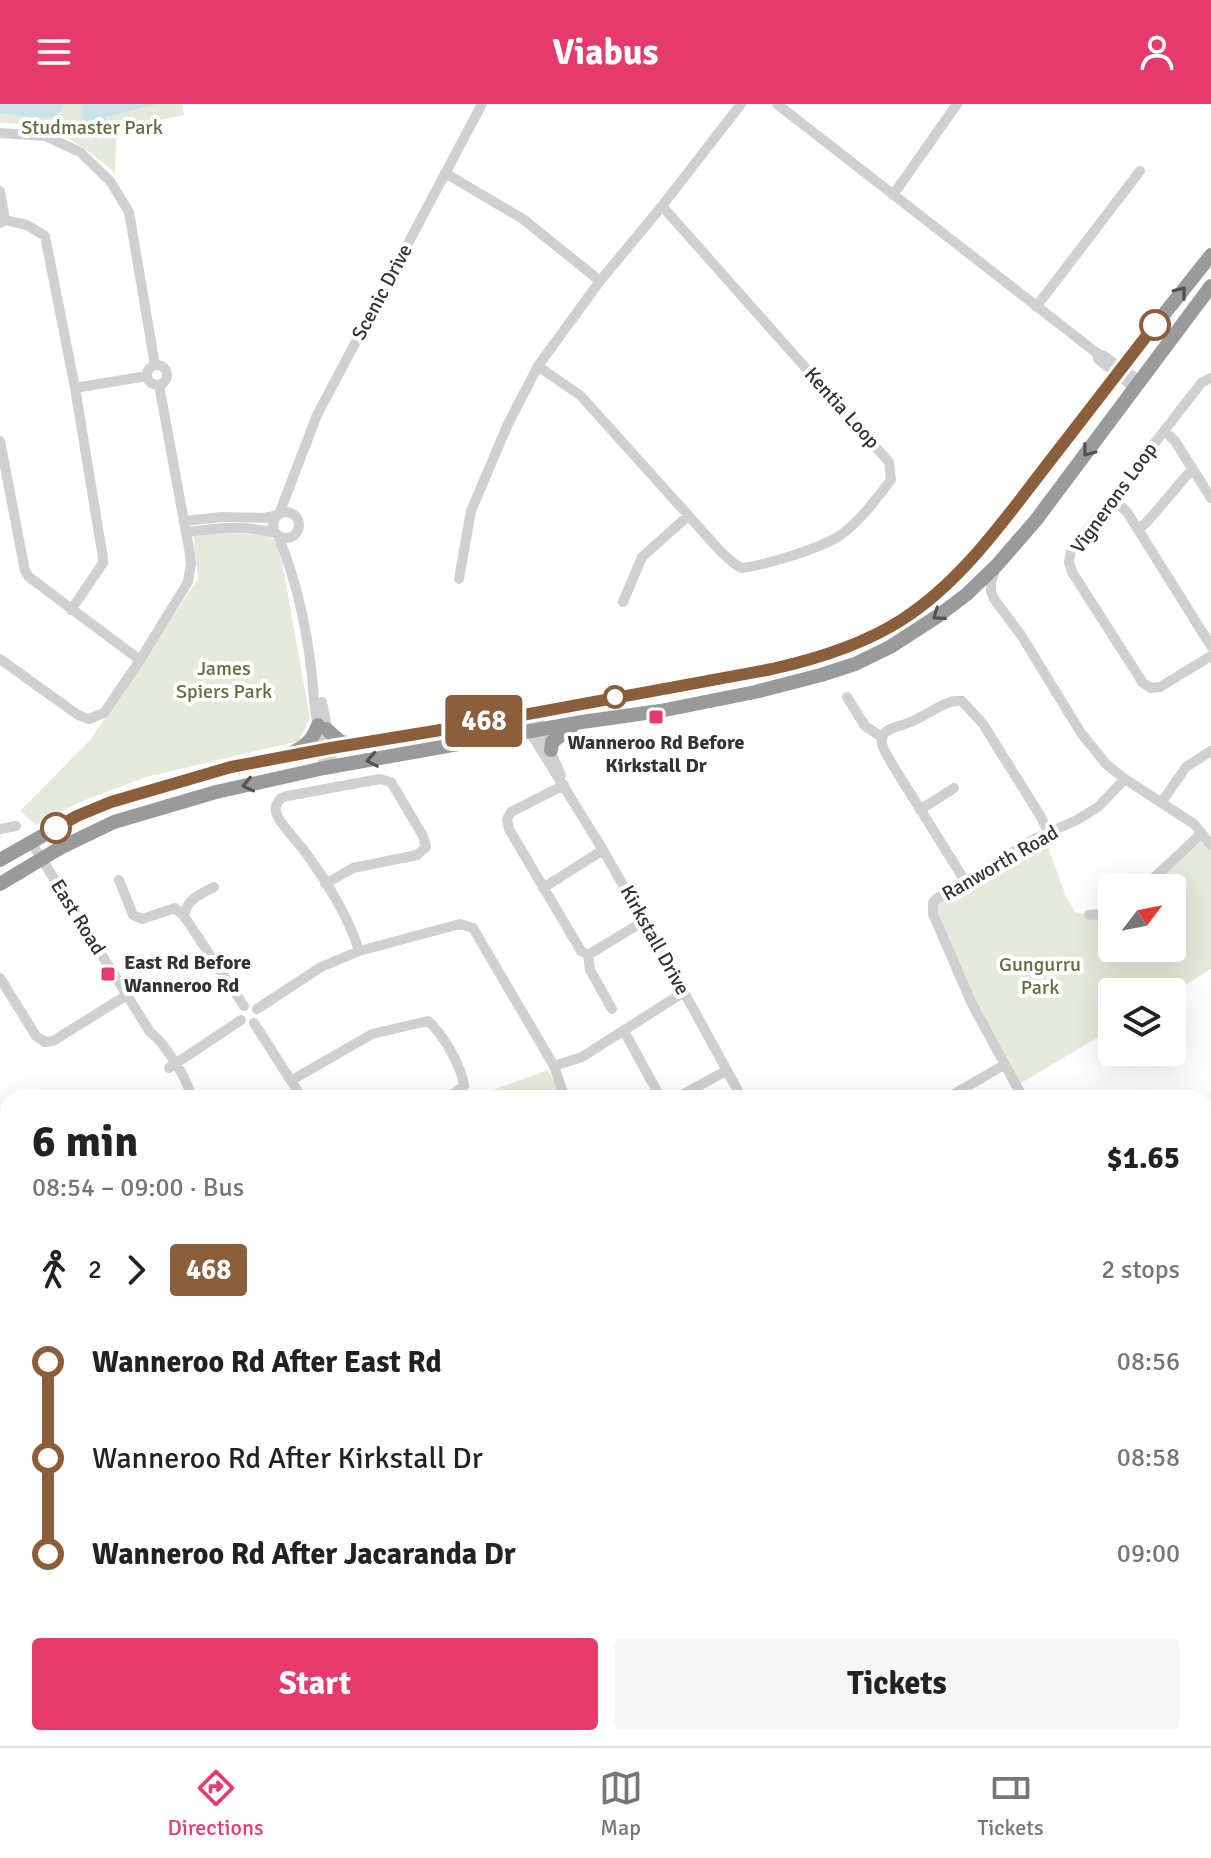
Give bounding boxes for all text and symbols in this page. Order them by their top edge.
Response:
icon: menu [32,30,76,74]
text: Viabus [552,30,659,75]
icon: person [1135,30,1179,74]
park label: Studmaster Park [21,115,163,140]
street label: Scenic Drive [346,240,418,344]
one-way arrow [1172,286,1186,301]
unlabelled marker [1140,310,1170,340]
street label: Kentia Loop [799,362,885,454]
street label: Vignerons Loop [1065,438,1163,558]
one-way arrow [1083,442,1097,456]
one-way arrow [932,605,946,620]
park label: James Spiers Park [176,656,272,704]
unlabelled marker [604,686,626,708]
line badge: 468 [438,695,530,747]
text: 468 [461,704,507,738]
marker: Wanneroo Rd Before Kirkstall Dr [647,708,665,726]
place label: Wanneroo Rd Before Kirkstall Dr [567,730,745,778]
one-way arrow [366,750,379,767]
one-way arrow [241,776,255,793]
unlabelled marker [41,813,71,843]
street label: Ranworth Road [937,820,1063,906]
north arrow [1098,874,1186,962]
map controls [1098,874,1186,1066]
street label: East Road [45,875,111,959]
street label: Kirkstall Drive [615,881,695,999]
place label: East Rd Before Wanneroo Rd [124,950,251,998]
park label: Gungurru Park [999,952,1081,1000]
marker: East Rd Before Wanneroo Rd [99,965,117,983]
button: layers [1098,978,1186,1066]
text: 6 min [32,1115,138,1169]
text: $1.65 [1107,1140,1180,1177]
text: 08:54 – 09:00 · Bus [32,1172,244,1204]
icon: walk [32,1248,76,1292]
icon: forward [114,1248,158,1292]
text: 468 [186,1253,231,1287]
text: 2 [88,1254,102,1286]
text: 2 stops [1101,1254,1180,1286]
text: Wanneroo Rd After East Rd [92,1344,442,1381]
text: 08:56 [1117,1346,1180,1378]
text: Wanneroo Rd After Kirkstall Dr [92,1440,483,1477]
text: 08:58 [1117,1442,1180,1474]
text: Wanneroo Rd After Jacaranda Dr [92,1536,516,1573]
text: 09:00 [1117,1538,1180,1570]
button: Start [32,1638,598,1730]
button: Tickets [614,1638,1180,1730]
tab: Directions [167,1766,264,1841]
tab: Map [599,1766,643,1841]
tab: Tickets [977,1766,1044,1841]

